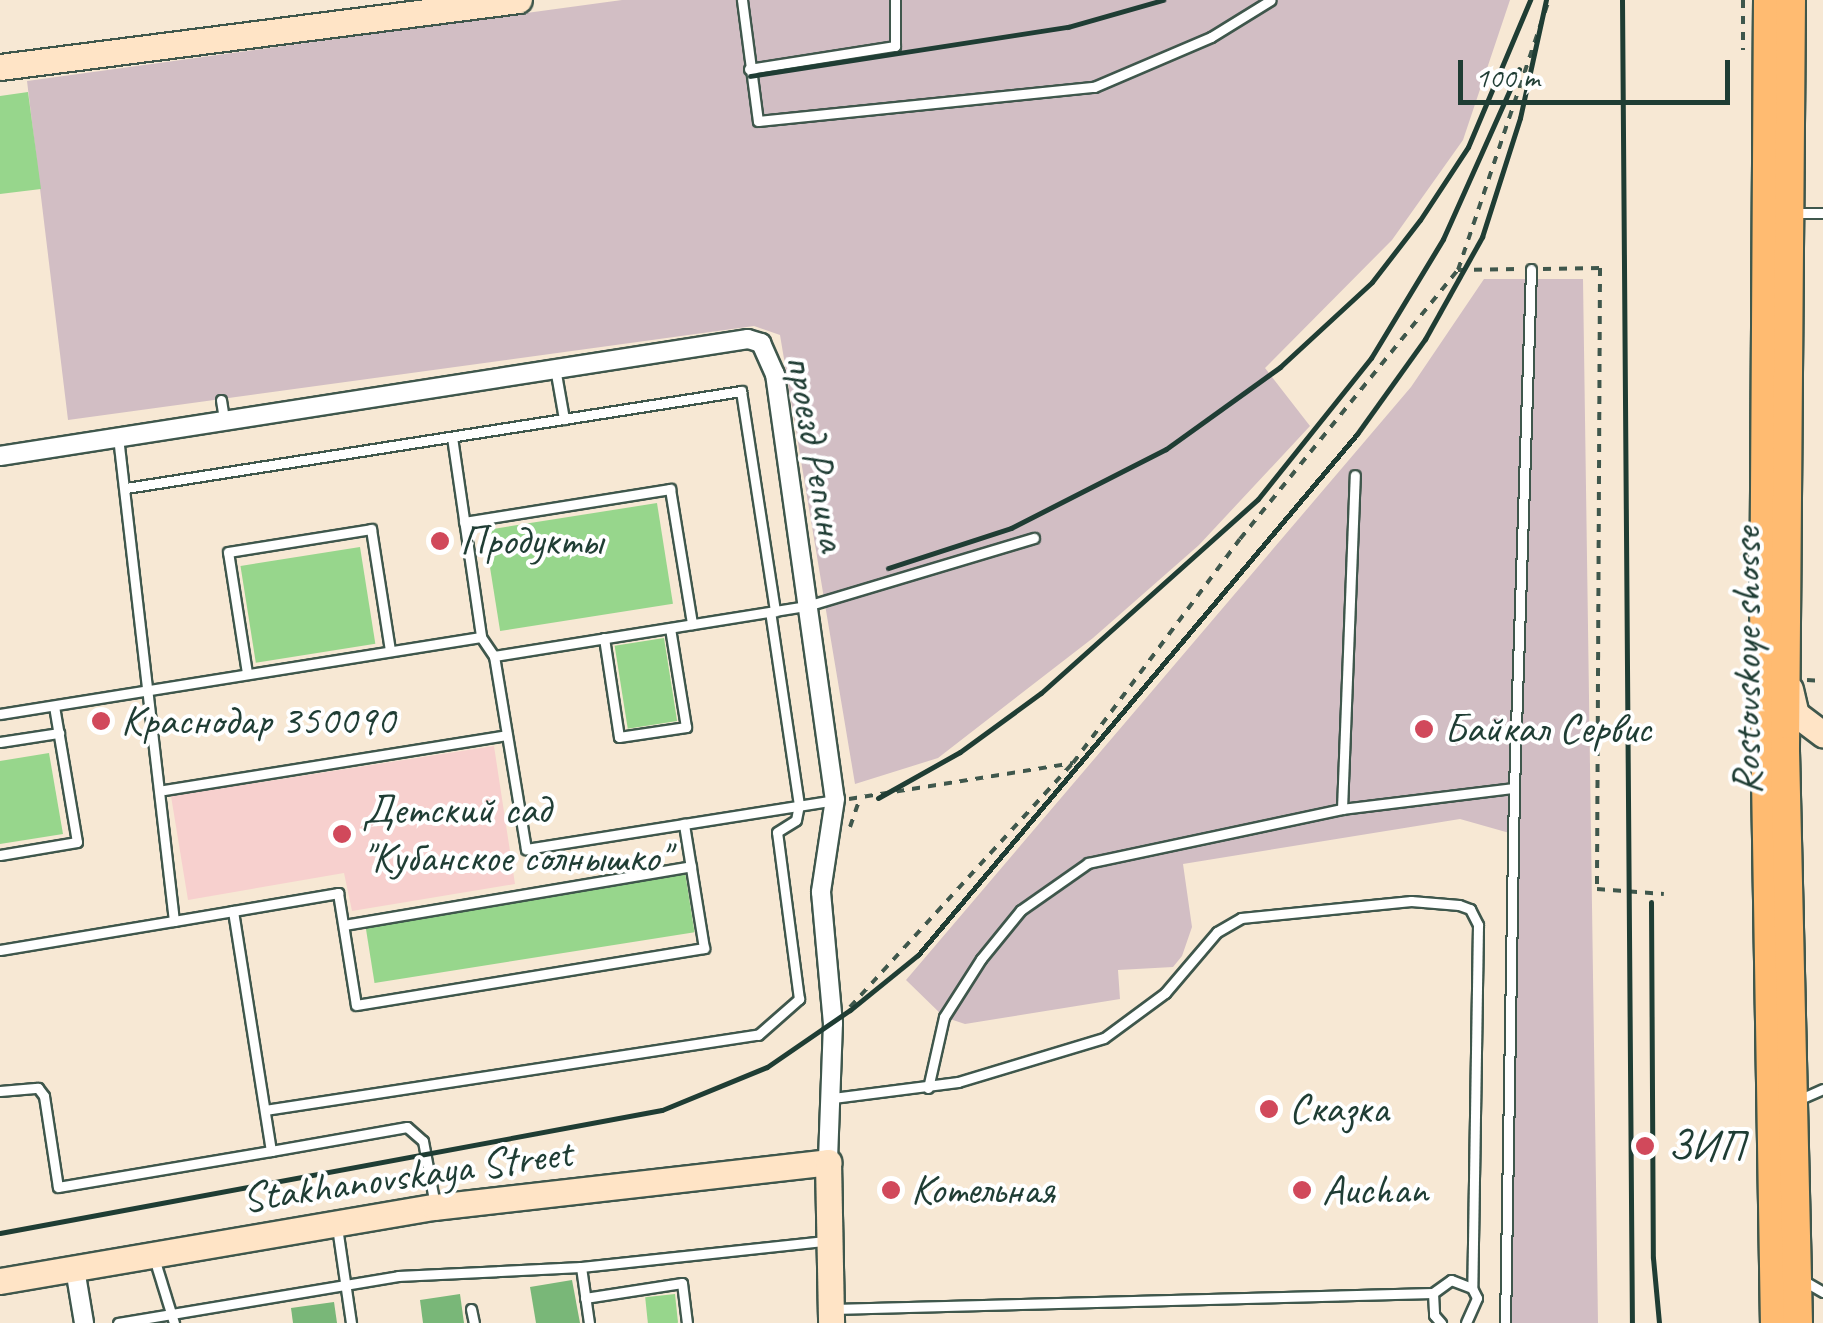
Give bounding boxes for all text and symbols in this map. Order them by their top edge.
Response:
scale bar [1463,40,1736,102]
text: 100 m [1475,58,1540,96]
street label: проезд Репина [774,351,858,555]
place label: Продукты [460,516,603,566]
street label: Rostovskoye shosse [1722,527,1772,795]
marker: Продукты [429,530,451,552]
place label: Краснодар 350090 [121,696,395,746]
place label: Байкал Сервис [1444,704,1655,754]
marker: Краснодар 350090 [90,710,112,732]
marker: Байкал Сервис [1413,718,1435,740]
place label: Детский сад "Кубанское солнышко" [362,785,668,884]
marker: Детский сад "Кубанское солнышко" [331,823,353,845]
place label: Сказка [1289,1084,1388,1134]
marker: Сказка [1258,1098,1280,1120]
place label: ЗИП [1668,1121,1743,1171]
street label: Stakhanovskaya Street [239,1128,575,1224]
marker: ЗИП [1632,1133,1658,1159]
place label: Котельная [911,1165,1055,1215]
place label: Auchan [1322,1165,1428,1215]
marker: Котельная [880,1179,902,1201]
marker: Auchan [1291,1179,1313,1201]

